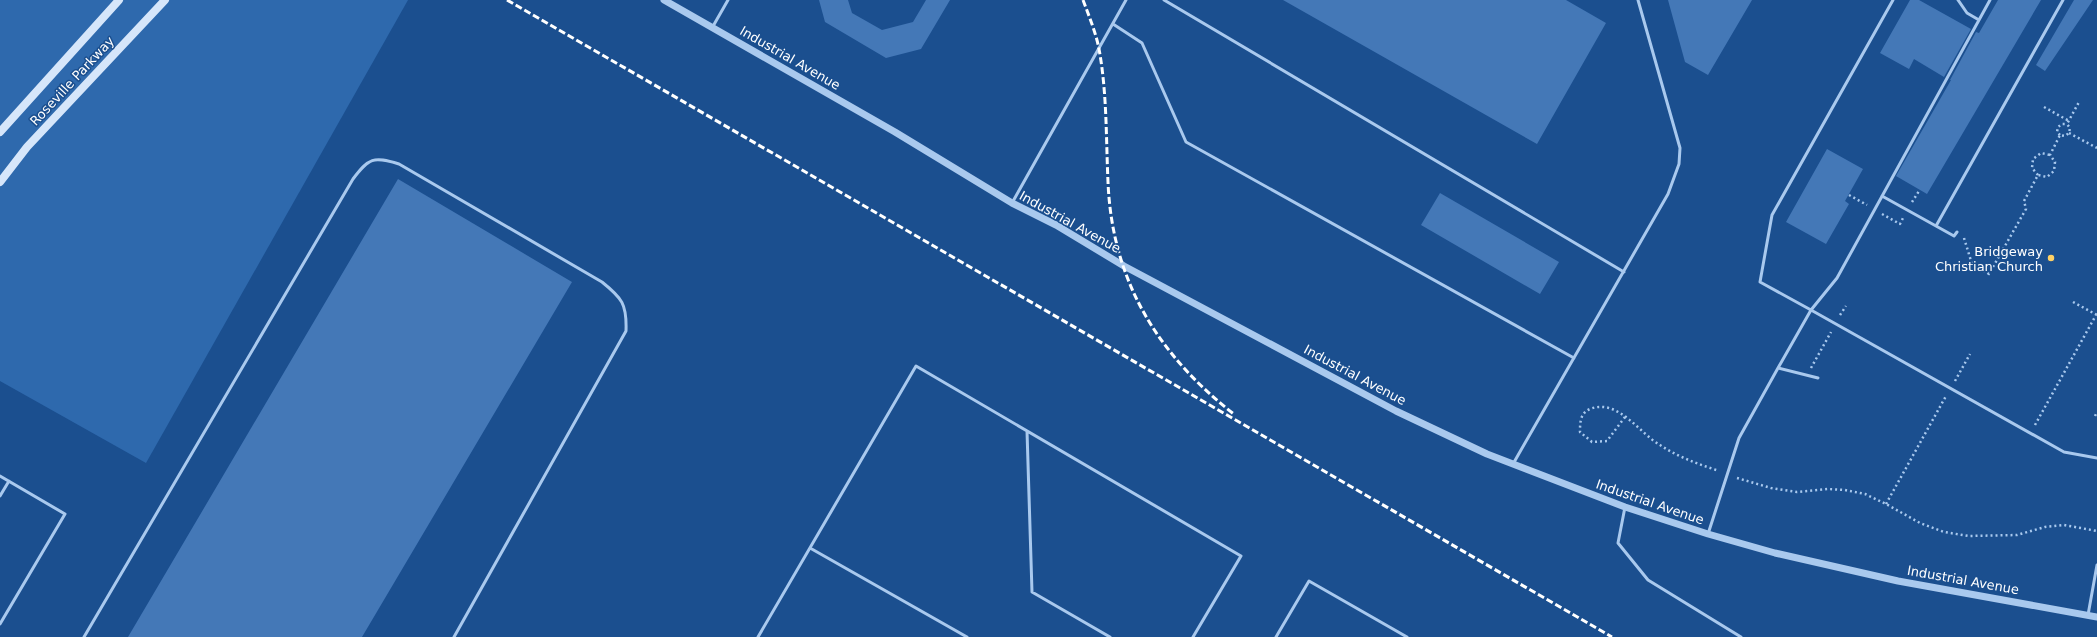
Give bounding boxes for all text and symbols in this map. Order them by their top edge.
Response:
street label: Industrial Avenue [737,23,843,93]
street label: Roseville Parkway [27,33,117,129]
street label: Industrial Avenue [1017,188,1123,256]
place label: Bridgeway Christian Church [1935,244,2043,274]
marker: Bridgeway Christian Church [2046,253,2056,263]
street label: Industrial Avenue [1301,342,1409,408]
street label: Industrial Avenue [1594,476,1706,528]
street label: Industrial Avenue [1906,563,2020,597]

